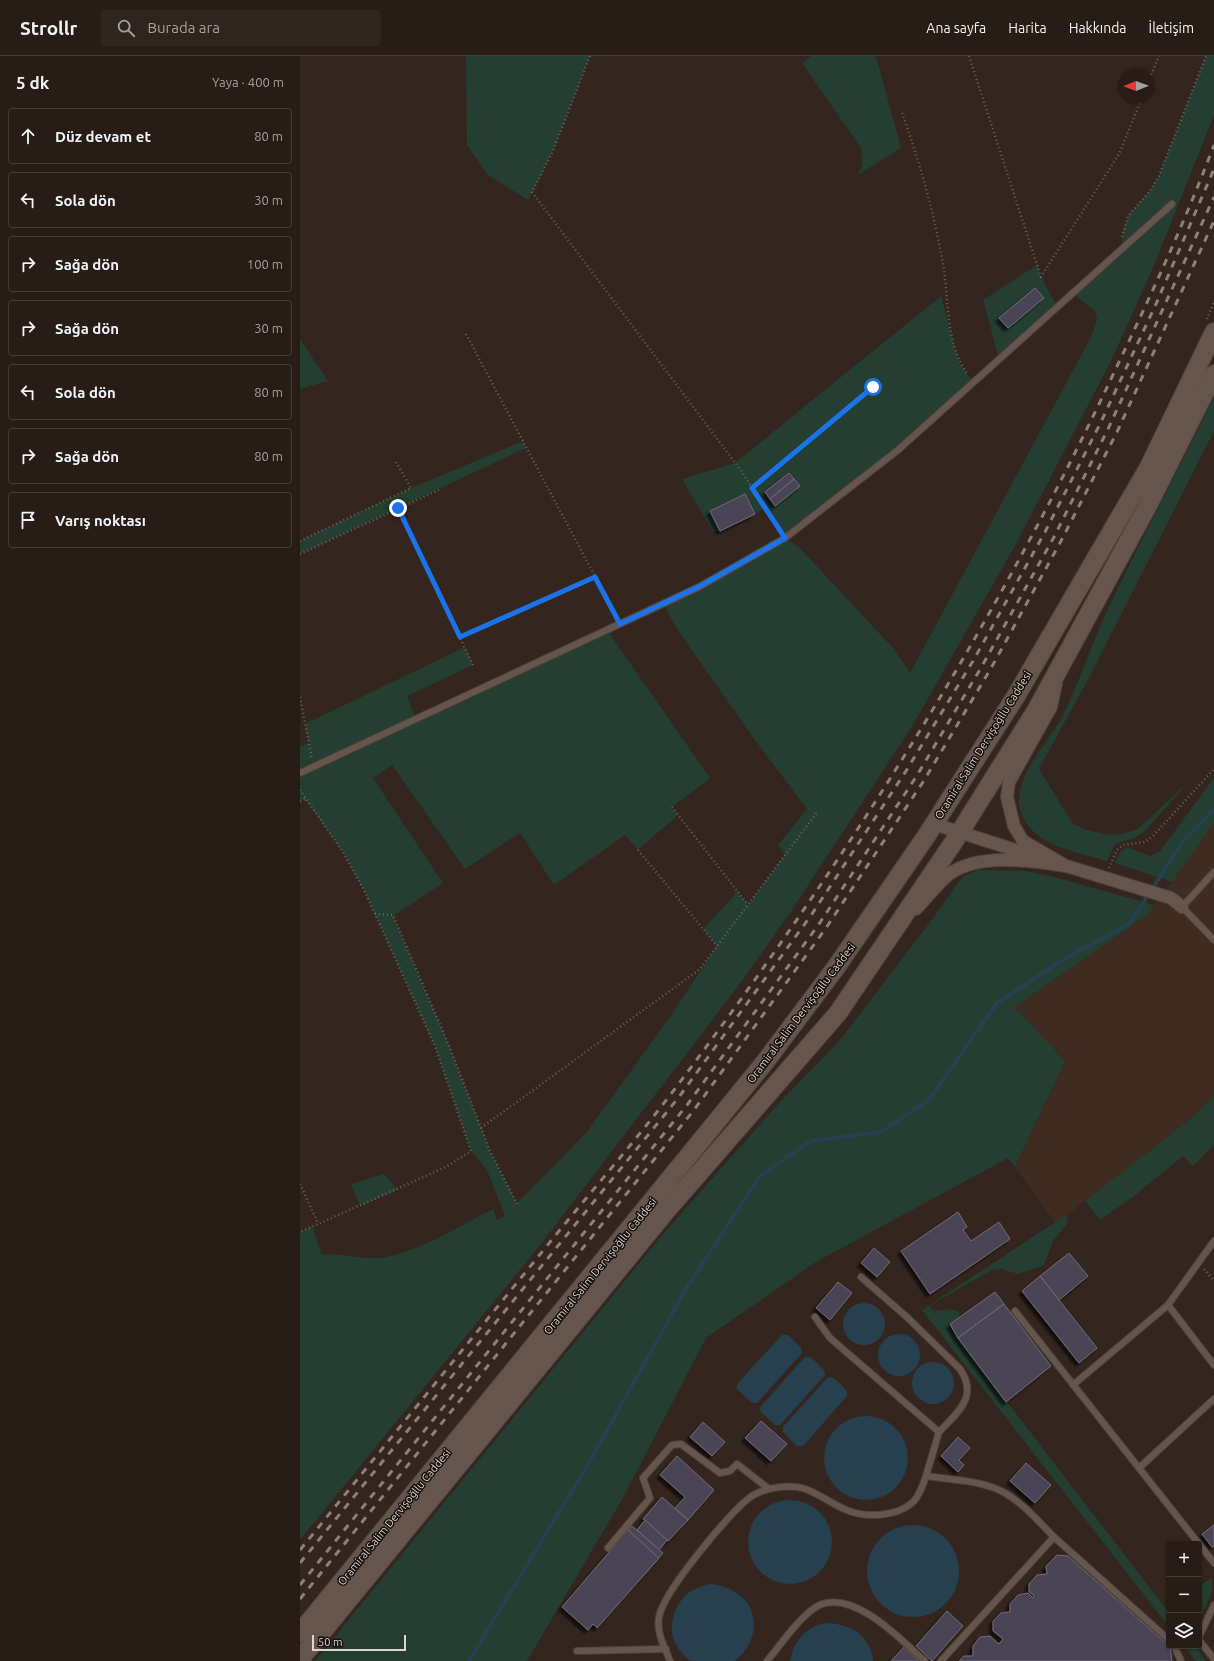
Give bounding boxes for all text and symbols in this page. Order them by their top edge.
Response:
search box [101,10,381,46]
text: Strollr [20,17,77,39]
icon: search [115,17,137,39]
text: Burada ara [147,19,220,36]
text: Ana sayfa [926,20,986,36]
text: Harita [1008,20,1047,36]
text: Hakkında [1069,20,1127,36]
text: İletişim [1149,20,1194,36]
north arrow [1118,68,1154,104]
text: 5 dk [16,73,49,92]
text: Yaya · 400 m [212,75,284,89]
icon: ahead [17,125,39,147]
text: Düz devam et [55,128,151,145]
text: 80 m [254,129,283,143]
icon: left [17,189,39,211]
text: Sola dön [55,192,116,209]
text: 30 m [254,193,283,207]
icon: right [17,253,39,275]
text: Sağa dön [55,256,119,273]
text: 100 m [247,257,283,271]
icon: right [17,317,39,339]
text: Sağa dön [55,320,119,337]
text: 30 m [254,321,283,335]
route start [864,378,882,396]
icon: left [17,381,39,403]
text: Sola dön [55,384,116,401]
text: 80 m [254,385,283,399]
icon: right [17,445,39,467]
text: Sağa dön [55,448,119,465]
text: 80 m [254,449,283,463]
route end [389,499,407,517]
icon: arrive [17,509,39,531]
text: Varış noktası [55,512,146,529]
street label: Oramiral Salim Dervişoğllu Caddesi [932,669,1034,821]
street label: Oramiral Salim Dervişoğllu Caddesi [744,941,858,1085]
street label: Oramiral Salim Dervişoğllu Caddesi [541,1195,659,1337]
street label: Oramiral Salim Dervişoğllu Caddesi [335,1446,453,1588]
map controls [1166,1541,1202,1649]
button: + [1166,1541,1202,1577]
button: − [1166,1577,1202,1613]
button: layers [1166,1613,1202,1649]
scale bar [312,1633,406,1652]
text: 50 m [318,1636,342,1648]

